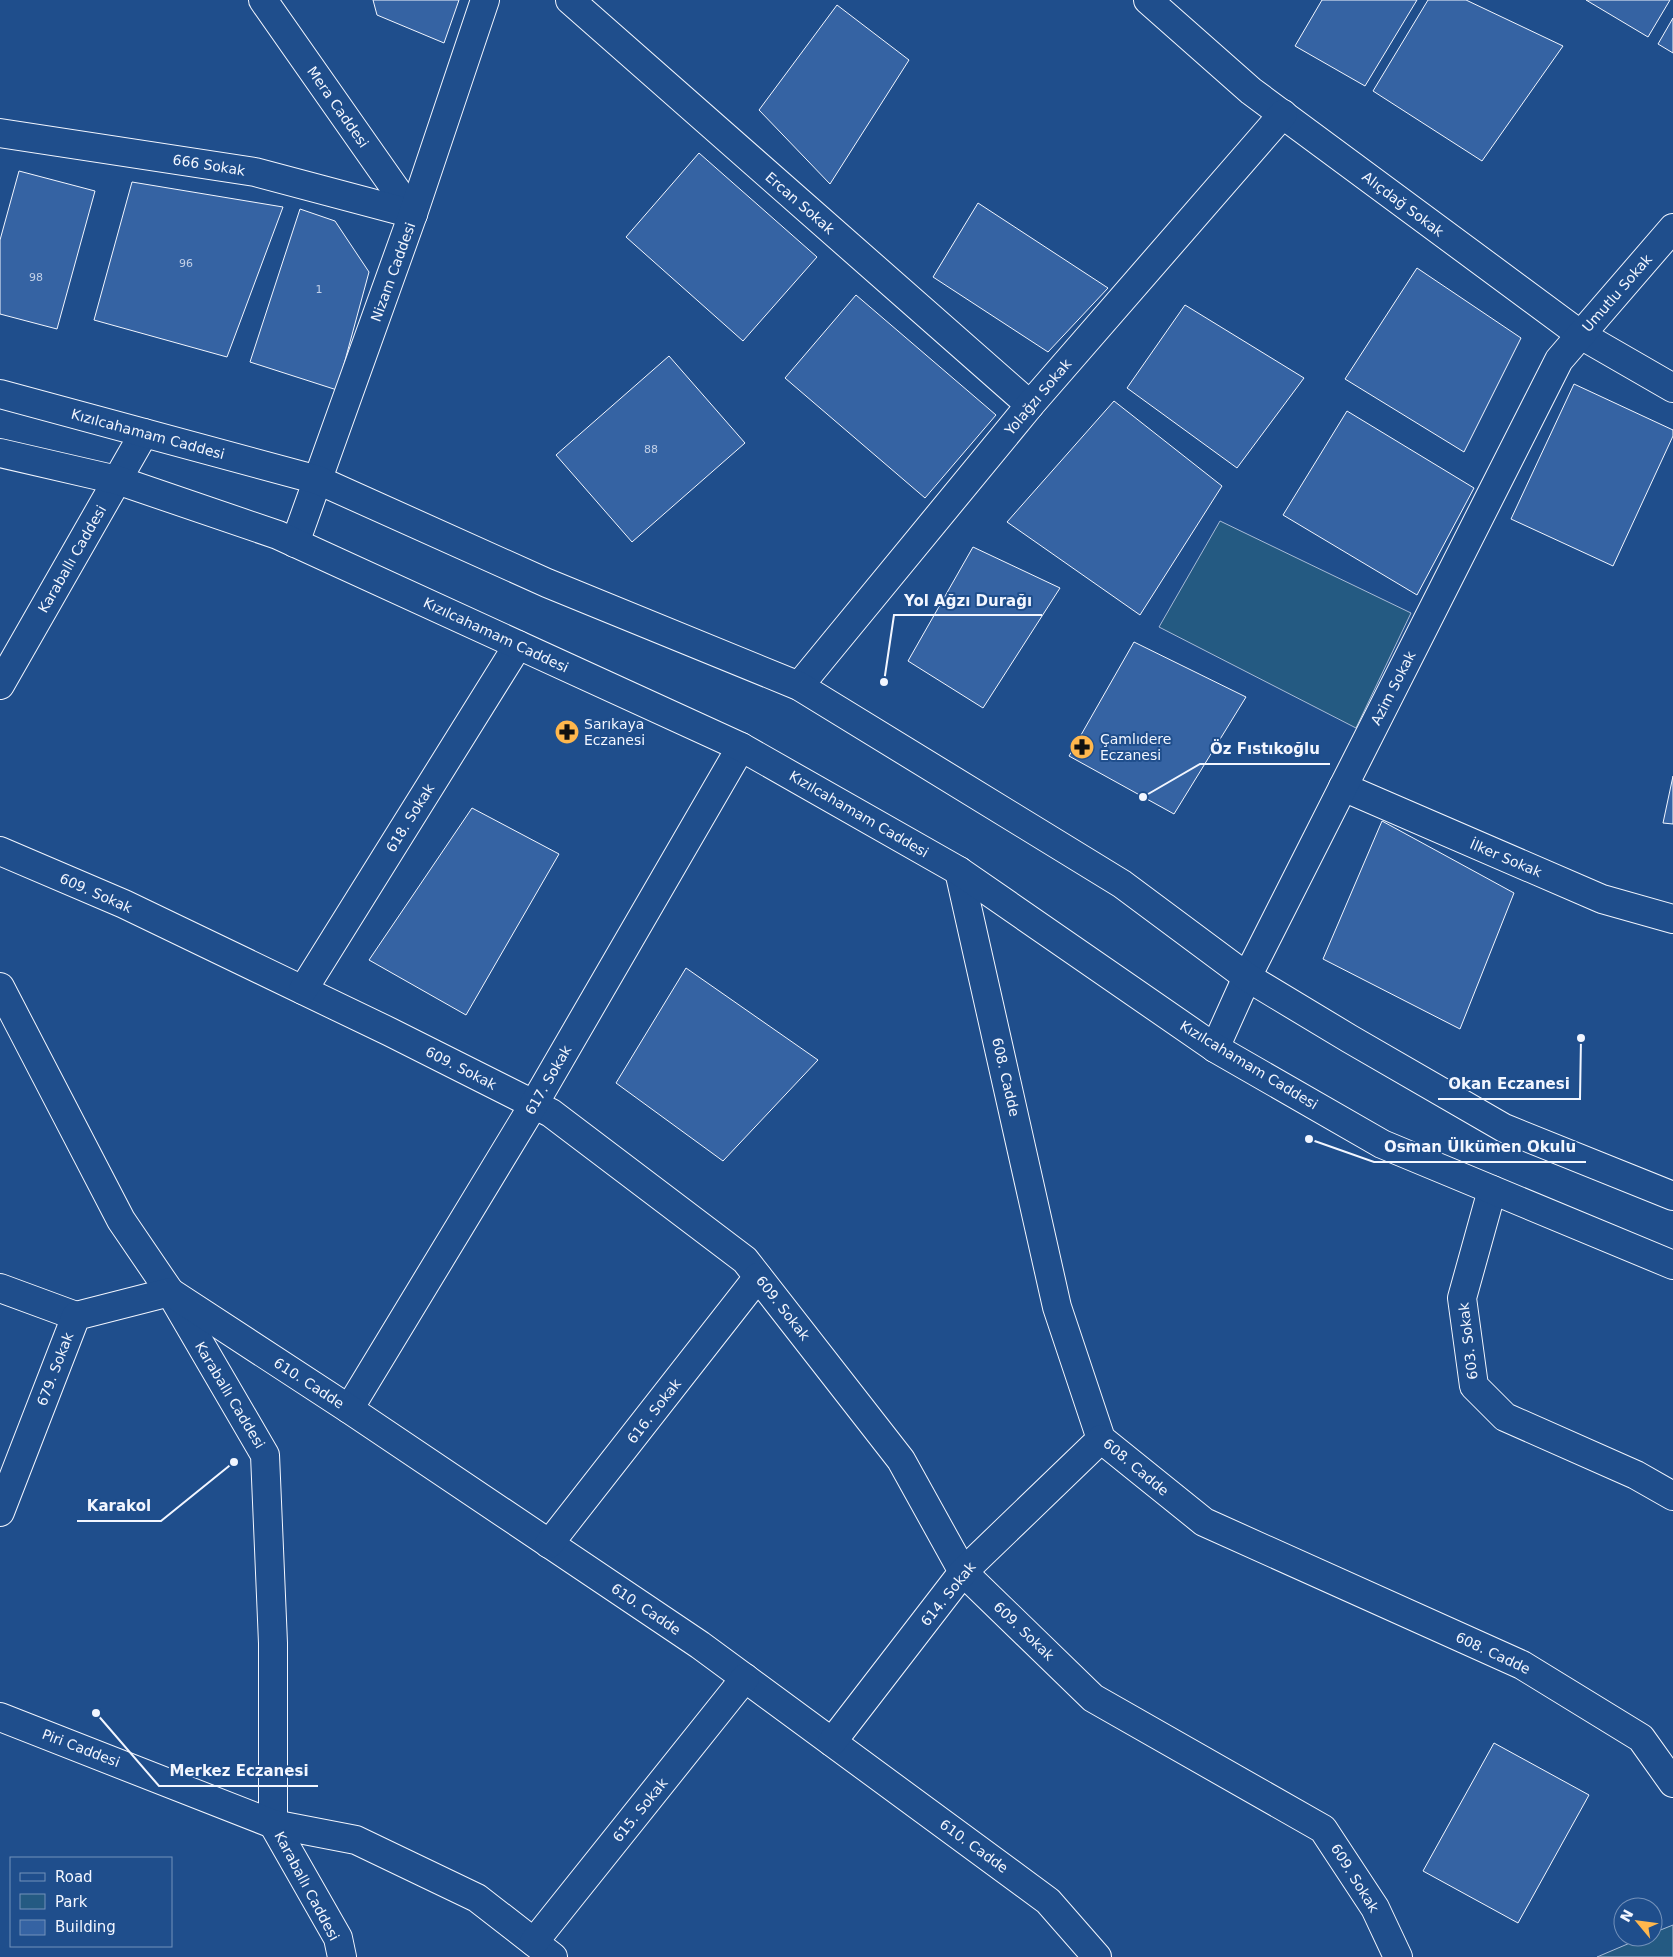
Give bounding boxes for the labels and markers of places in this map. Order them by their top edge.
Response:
callout: Yol Ağzı Durağı [894,585,1042,615]
place label: Sarıkaya Eczanesi [584,716,645,748]
pharmacy icon: Sarıkaya Eczanesi [554,719,580,745]
place label: Çamlıdere Eczanesi [1100,731,1171,763]
pharmacy icon: Çamlıdere Eczanesi [1069,734,1095,760]
callout: Öz Fıstıkoğlu [1200,734,1330,764]
callout: Okan Eczanesi [1438,1069,1580,1099]
callout: Osman Ülkümen Okulu [1374,1132,1586,1162]
callout: Karakol [77,1491,161,1521]
callout: Merkez Eczanesi [159,1756,318,1786]

